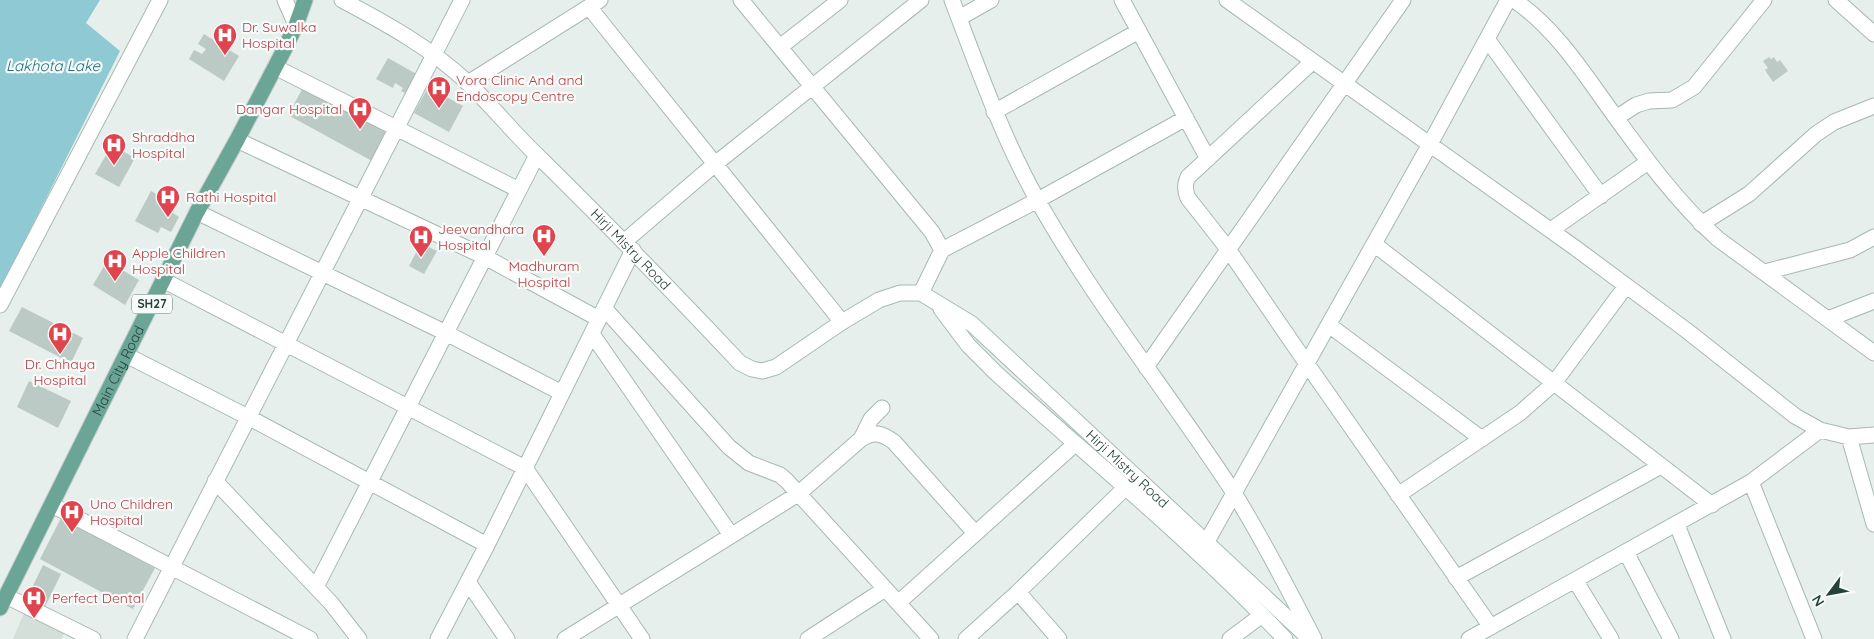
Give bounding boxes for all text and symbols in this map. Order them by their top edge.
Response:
place label: Dr. Suwalka Hospital [242,18,316,52]
hospital icon: Dr. Suwalka Hospital [212,22,238,56]
water label: Lakhota Lake [6,56,101,75]
place label: Vora Clinic And and Endoscopy Centre [456,71,583,105]
hospital icon: Vora Clinic And and Endoscopy Centre [426,75,452,109]
hospital icon: Dangar Hospital [347,96,373,130]
place label: Dangar Hospital [236,100,342,118]
place label: Shraddha Hospital [132,128,195,162]
hospital icon: Shraddha Hospital [101,132,127,166]
hospital icon: Rathi Hospital [155,184,181,218]
place label: Rathi Hospital [186,188,276,206]
street label: Hirji Mistry Road [587,205,674,294]
place label: Jeevandhara Hospital [438,220,524,254]
hospital icon: Madhuram Hospital [531,223,557,257]
hospital icon: Jeevandhara Hospital [408,224,434,258]
place label: Apple Children Hospital [132,244,226,278]
hospital icon: Apple Children Hospital [102,248,128,282]
place label: Madhuram Hospital [509,257,579,291]
road number: SH27 [132,294,172,314]
hospital icon: Dr. Chhaya Hospital [47,321,73,355]
street label: Main City Road [88,323,148,419]
place label: Dr. Chhaya Hospital [25,355,95,389]
street label: Hirji Mistry Road [1082,426,1173,512]
place label: Uno Children Hospital [90,495,173,529]
hospital icon: Uno Children Hospital [59,499,85,533]
north arrow [1804,569,1854,619]
hospital icon: Perfect Dental [21,585,47,619]
place label: Perfect Dental [52,589,144,607]
text: N [1808,592,1828,610]

